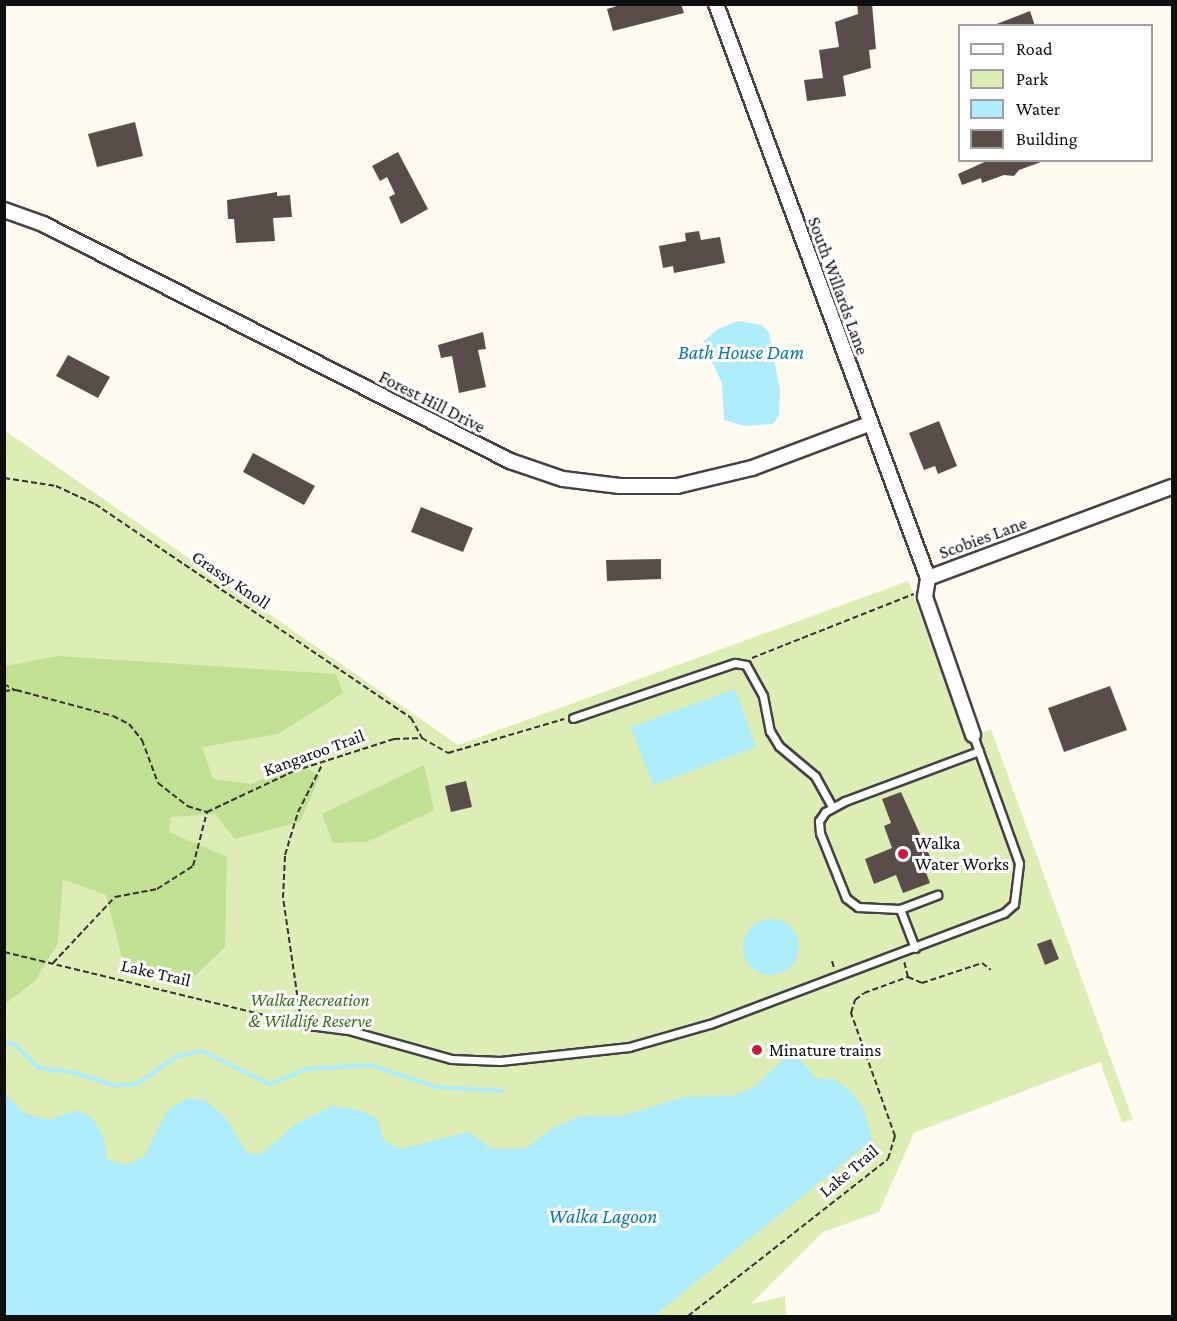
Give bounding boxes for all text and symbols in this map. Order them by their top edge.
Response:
legend [958,24,1153,162]
text: Road [1016,39,1053,59]
text: Park [1016,69,1048,89]
text: Water [1016,99,1060,119]
text: Building [1016,129,1077,149]
street label: South Willards Lane [803,214,873,358]
water label: Bath House Dam [678,340,804,364]
street label: Forest Hill Drive [375,366,489,438]
street label: Scobies Lane [936,512,1030,564]
street label: Grassy Knoll [188,546,274,614]
street label: Kangaroo Trail [261,725,367,781]
place label: Walka Water Works [915,833,1009,876]
marker: Walka Water Works [896,847,910,861]
street label: Lake Trail [119,955,193,991]
park label: Walka Recreation & Wildlife Reserve [248,990,372,1032]
place label: Minature trains [769,1039,881,1061]
marker: Minature trains [750,1043,764,1057]
street label: Lake Trail [815,1140,883,1202]
water label: Walka Lagoon [549,1204,657,1228]

